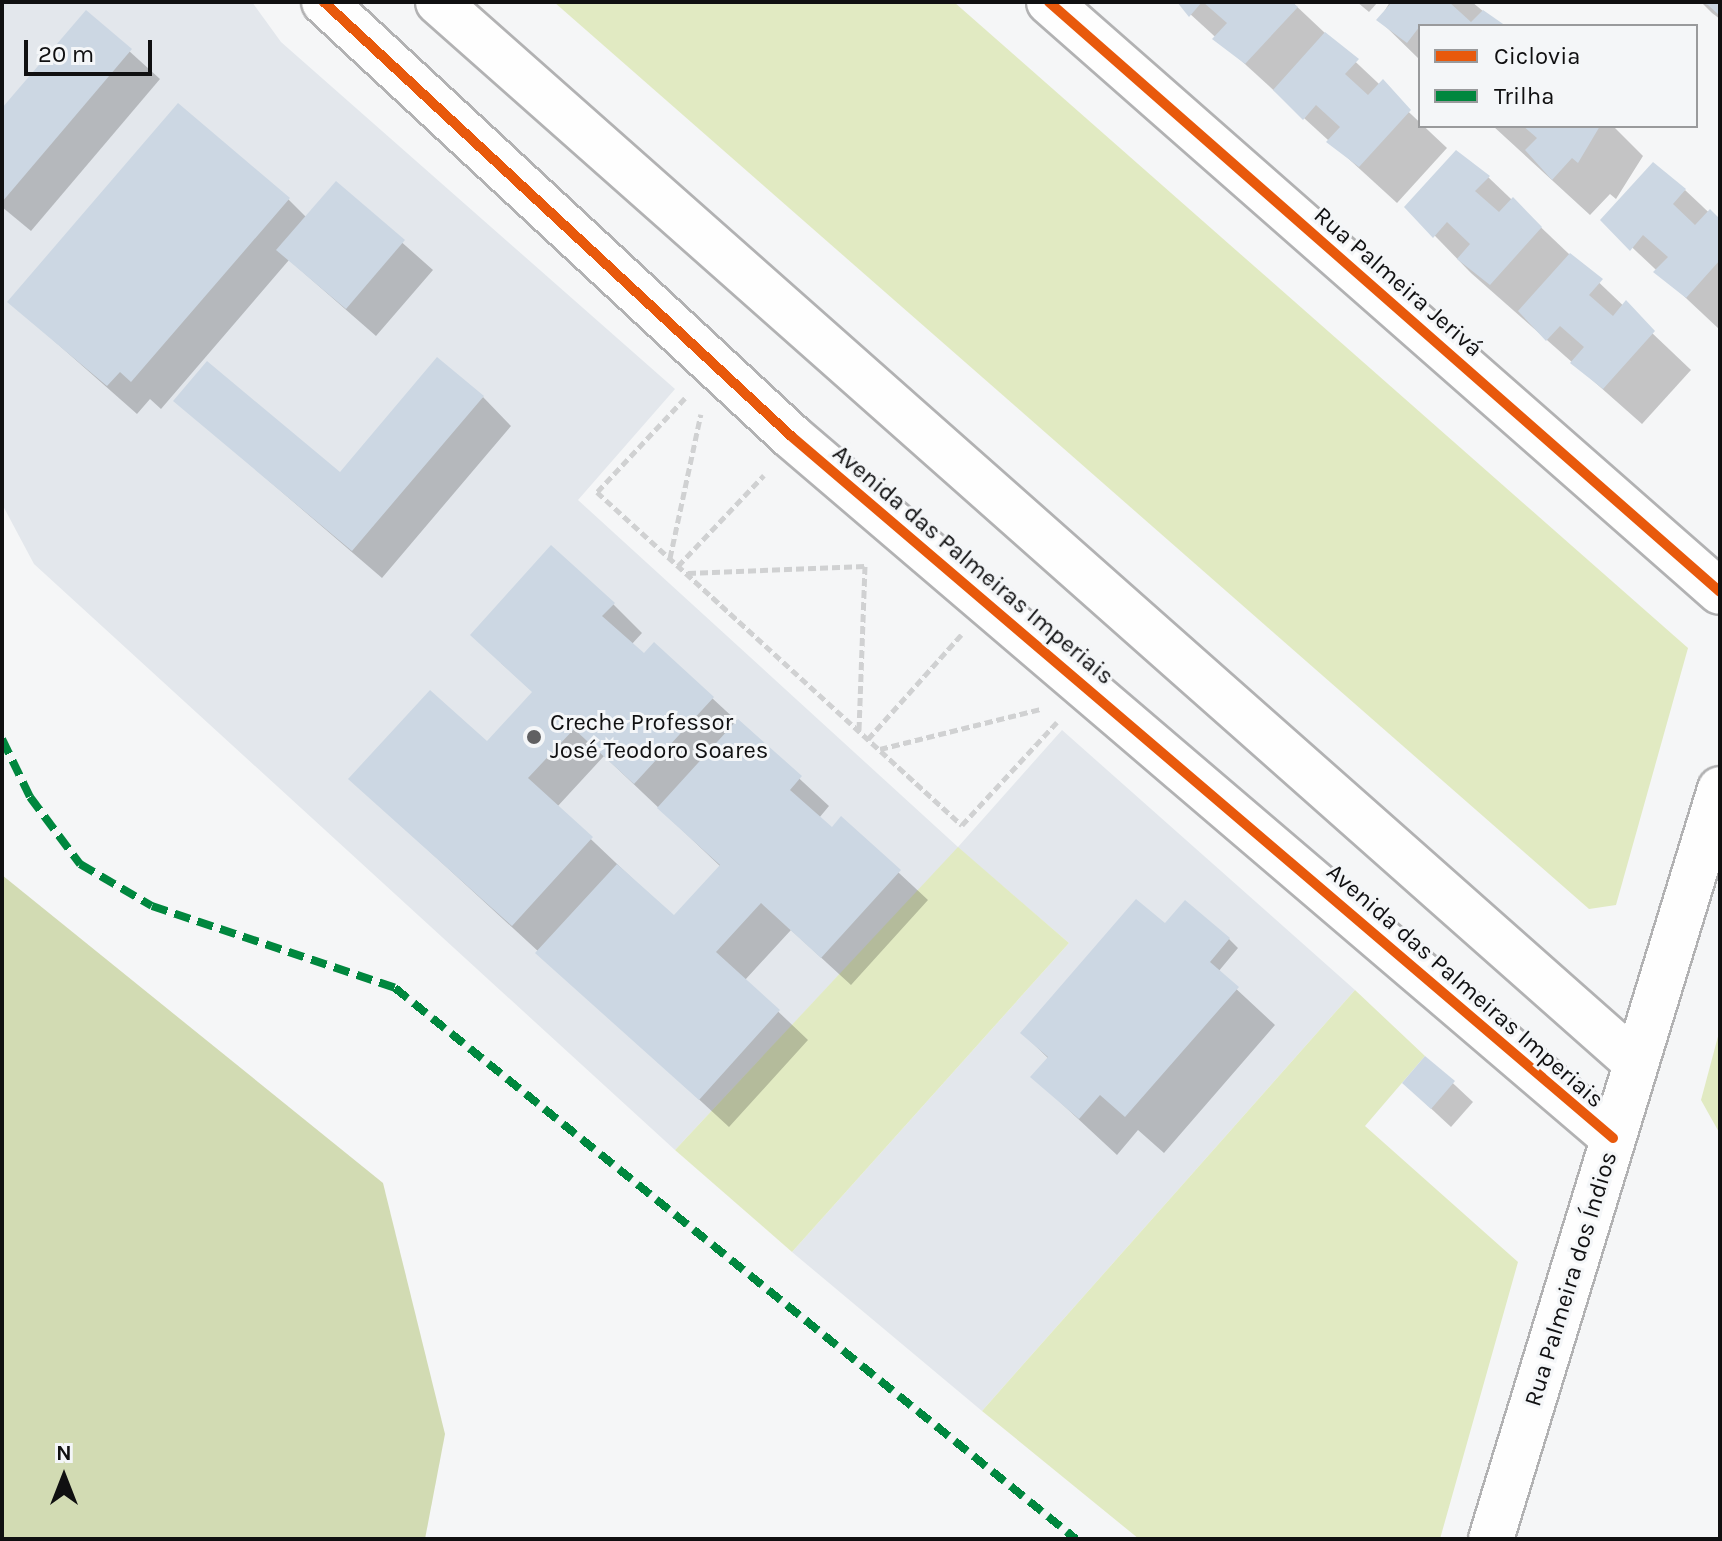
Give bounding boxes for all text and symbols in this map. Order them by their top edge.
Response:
scale bar [28,24,156,74]
legend [1418,24,1698,128]
text: 20 m [38,40,94,68]
text: Ciclovia [1494,42,1581,70]
text: Trilha [1494,82,1555,110]
street label: Rua Palmeira Jerivá [1308,201,1488,363]
street label: Avenida das Palmeiras Imperiais [827,439,1119,691]
place label: Creche Professor José Teodoro Soares [550,709,768,765]
marker: Creche Professor José Teodoro Soares [525,728,543,746]
street label: Avenida das Palmeiras Imperiais [1321,858,1609,1114]
street label: Rua Palmeira dos Índios [1519,1148,1623,1410]
north arrow [24,1437,104,1517]
text: N [56,1440,72,1466]

